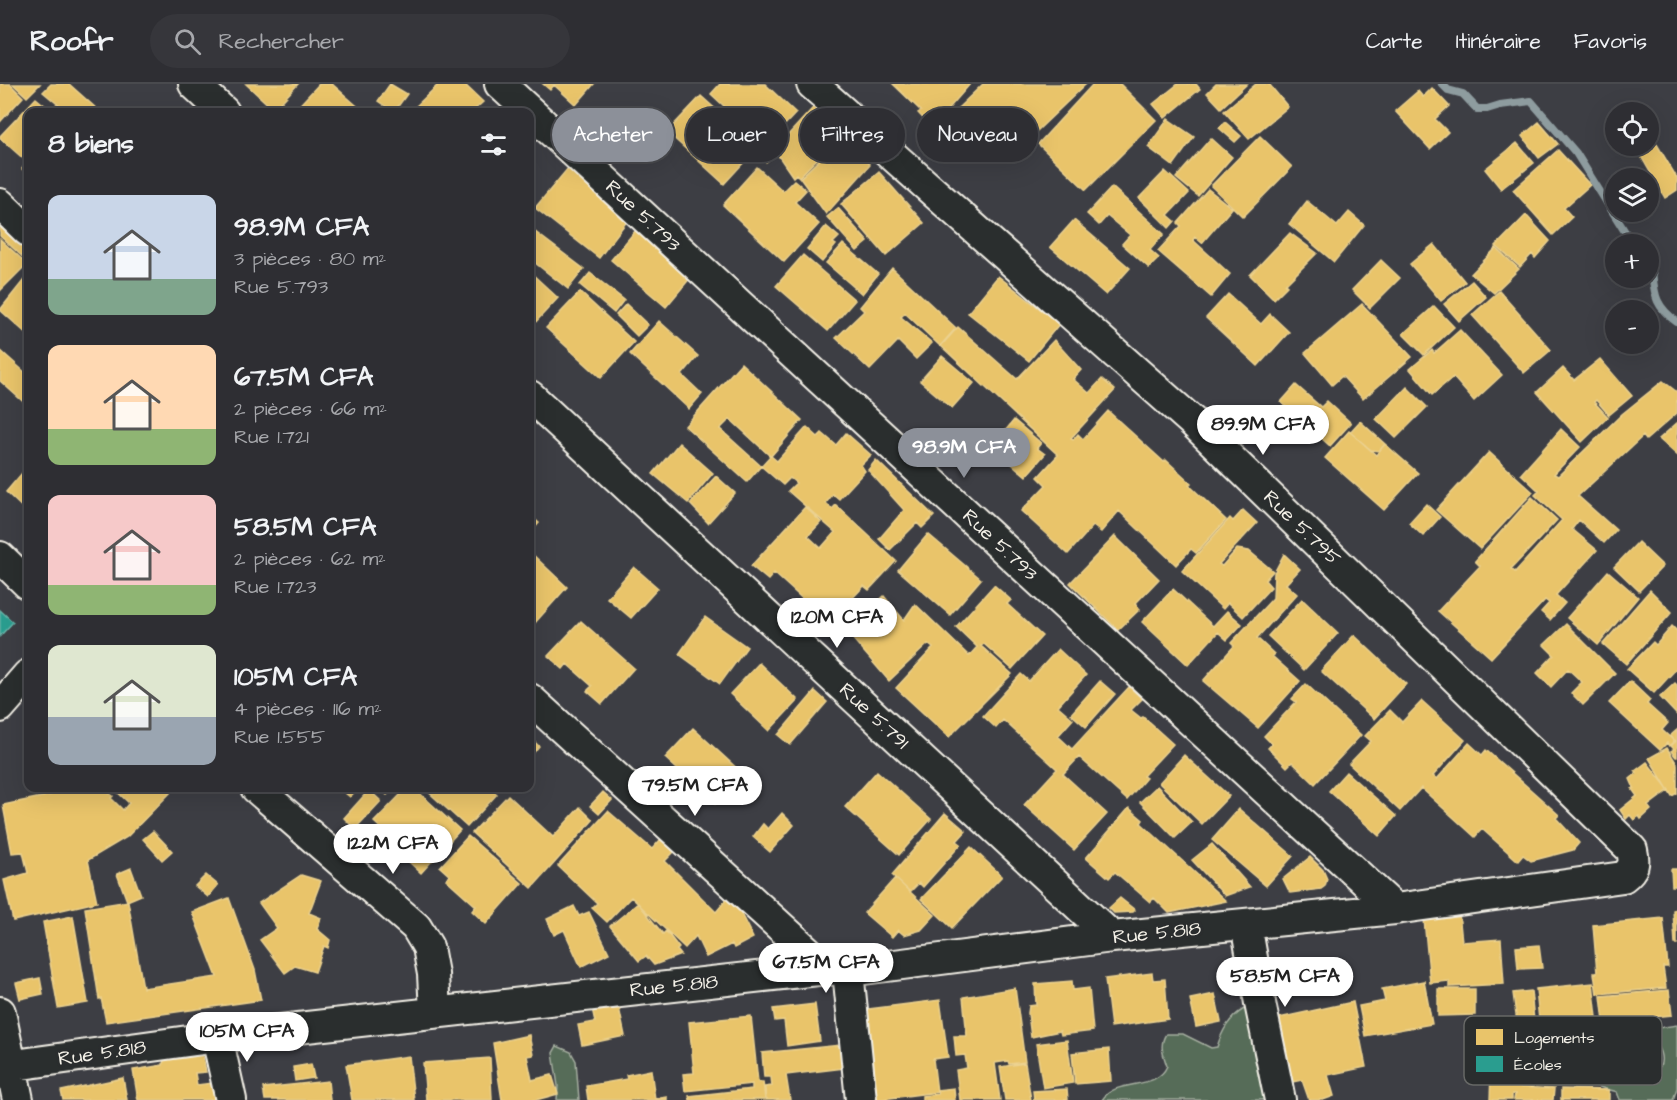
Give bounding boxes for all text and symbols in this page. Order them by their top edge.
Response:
search box [150,14,570,68]
text: Roofr [30,22,114,61]
icon: search [171,25,204,58]
text: Rechercher [219,26,344,57]
text: Carte [1366,27,1423,56]
text: Itinéraire [1456,27,1541,56]
text: Favoris [1574,27,1647,56]
map controls [1605,102,1659,354]
button: locate [1605,102,1659,156]
chip: Acheter [552,108,674,162]
chip: Louer [686,108,788,162]
chip: Filtres [800,108,905,162]
chip: Nouveau [917,108,1038,162]
text: 8 biens [48,126,134,162]
icon: filters [477,128,510,161]
button: layers [1605,168,1659,222]
street label: Rue 5.793 [599,174,687,258]
text: 98.9M CFA [234,209,369,245]
icon: home [96,219,168,291]
button: + [1605,234,1659,288]
text: 3 pièces · 80 m² [234,245,386,273]
text: Rue 5.793 [234,273,328,301]
button: − [1605,300,1659,354]
text: 67.5M CFA [234,359,373,395]
icon: home [96,369,168,441]
text: 2 pièces · 66 m² [234,395,387,423]
pin: 89.9M CFA [1194,405,1332,456]
text: 89.9M CFA [1211,410,1315,438]
text: Rue 1.721 [234,423,309,451]
pin: 98.9M CFA [895,428,1033,479]
text: 98.9M CFA [912,433,1016,461]
street label: Rue 5.795 [1257,484,1347,572]
street label: Rue 5.793 [956,503,1044,587]
text: 58.5M CFA [234,509,376,545]
icon: home [96,519,168,591]
text: 2 pièces · 62 m² [234,545,386,573]
text: Rue 1.723 [234,573,317,601]
pin: 120M CFA [775,598,899,649]
text: 120M CFA [791,603,883,631]
text: 105M CFA [234,659,357,695]
icon: home [96,669,168,741]
street label: Rue 5.791 [833,676,915,756]
text: 4 pièces · 116 m² [234,695,382,723]
text: Rue 1.555 [234,723,325,751]
pin: 79.5M CFA [626,766,764,817]
text: 79.5M CFA [642,771,748,799]
pin: 122M CFA [331,824,455,875]
text: 122M CFA [348,829,438,857]
street label: Rue 5.818 [1111,914,1203,952]
pin: 67.5M CFA [757,943,895,994]
text: 67.5M CFA [772,948,880,976]
pin: 58.5M CFA [1216,957,1354,1008]
text: 58.5M CFA [1230,962,1340,990]
street label: Rue 5.818 [628,967,720,1005]
pin: 105M CFA [185,1012,309,1063]
legend [1464,1016,1662,1085]
text: 105M CFA [200,1017,294,1045]
text: Logements [1514,1027,1595,1050]
street label: Rue 5.818 [56,1033,148,1073]
text: Écoles [1514,1054,1562,1076]

